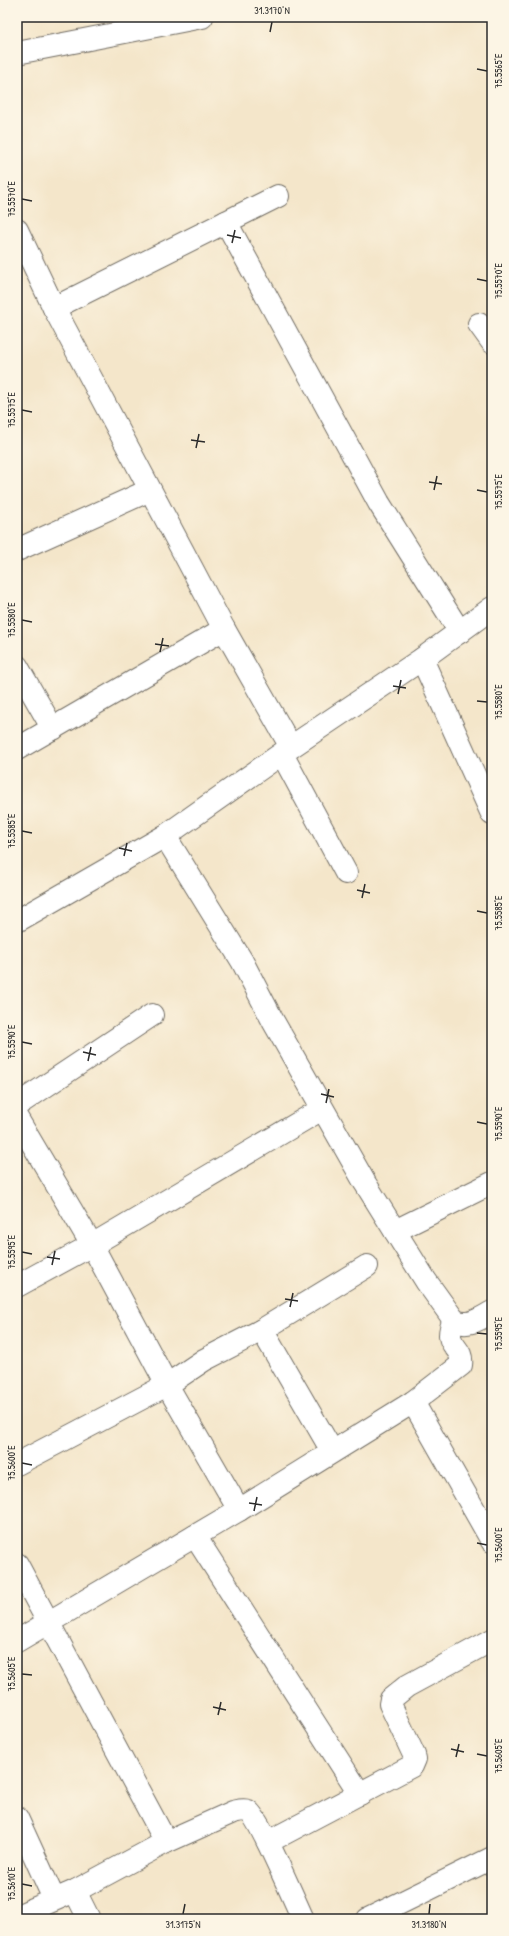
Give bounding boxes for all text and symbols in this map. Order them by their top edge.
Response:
text: 31.3170°N [254,4,290,17]
text: 75.5565°E [492,53,505,88]
text: 75.5570°E [5,180,18,217]
text: 75.5570°E [492,262,505,299]
text: 75.5575°E [5,392,18,428]
text: 75.5575°E [492,474,505,510]
text: 75.5580°E [5,602,18,638]
text: 75.5580°E [492,684,505,720]
text: 75.5585°E [5,813,18,849]
text: 75.5585°E [492,895,505,931]
text: 75.5590°E [5,1024,18,1059]
text: 75.5590°E [492,1106,505,1141]
text: 75.5595°E [5,1234,18,1269]
text: 75.5595°E [492,1316,505,1351]
text: 75.5600°E [5,1445,18,1481]
text: 75.5600°E [492,1527,505,1563]
text: 75.5605°E [5,1656,18,1692]
text: 75.5605°E [492,1738,505,1774]
text: 75.5610°E [5,1866,18,1901]
text: 31.3175°N [165,1918,201,1931]
text: 31.3180°N [412,1918,446,1931]

